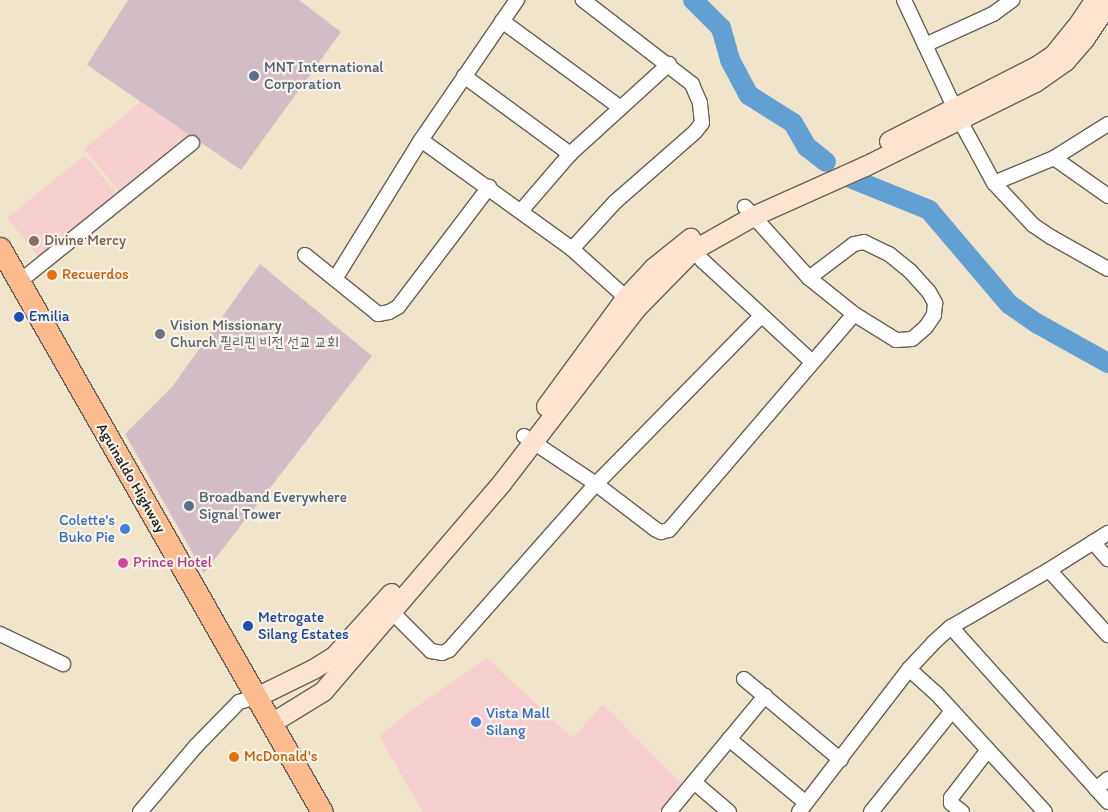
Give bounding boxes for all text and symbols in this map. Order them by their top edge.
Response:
place label: MNT International Corporation [264,58,384,93]
marker: MNT International Corporation [248,70,260,82]
place label: Divine Mercy [44,232,126,250]
marker: Divine Mercy [28,235,40,247]
place label: Recuerdos [62,266,129,284]
marker: Recuerdos [46,269,58,281]
place label: Emilia [29,308,70,326]
marker: Emilia [13,311,25,323]
place label: Vision Missionary Church 필리핀 비전 선교 교회 [170,316,339,351]
marker: Vision Missionary Church 필리핀 비전 선교 교회 [154,328,166,340]
street label: Aguinaldo Highway [92,420,170,536]
place label: Broadband Everywhere Signal Tower [199,488,346,523]
marker: Broadband Everywhere Signal Tower [183,500,195,512]
place label: Colette's Buko Pie [59,511,115,546]
marker: Colette's Buko Pie [119,523,131,535]
place label: Prince Hotel [133,554,212,572]
marker: Prince Hotel [117,557,129,569]
place label: Metrogate Silang Estates [258,608,349,643]
marker: Metrogate Silang Estates [242,620,254,632]
place label: Vista Mall Silang [486,704,550,739]
marker: Vista Mall Silang [470,716,482,728]
place label: McDonald's [244,748,317,766]
marker: McDonald's [228,751,240,763]

